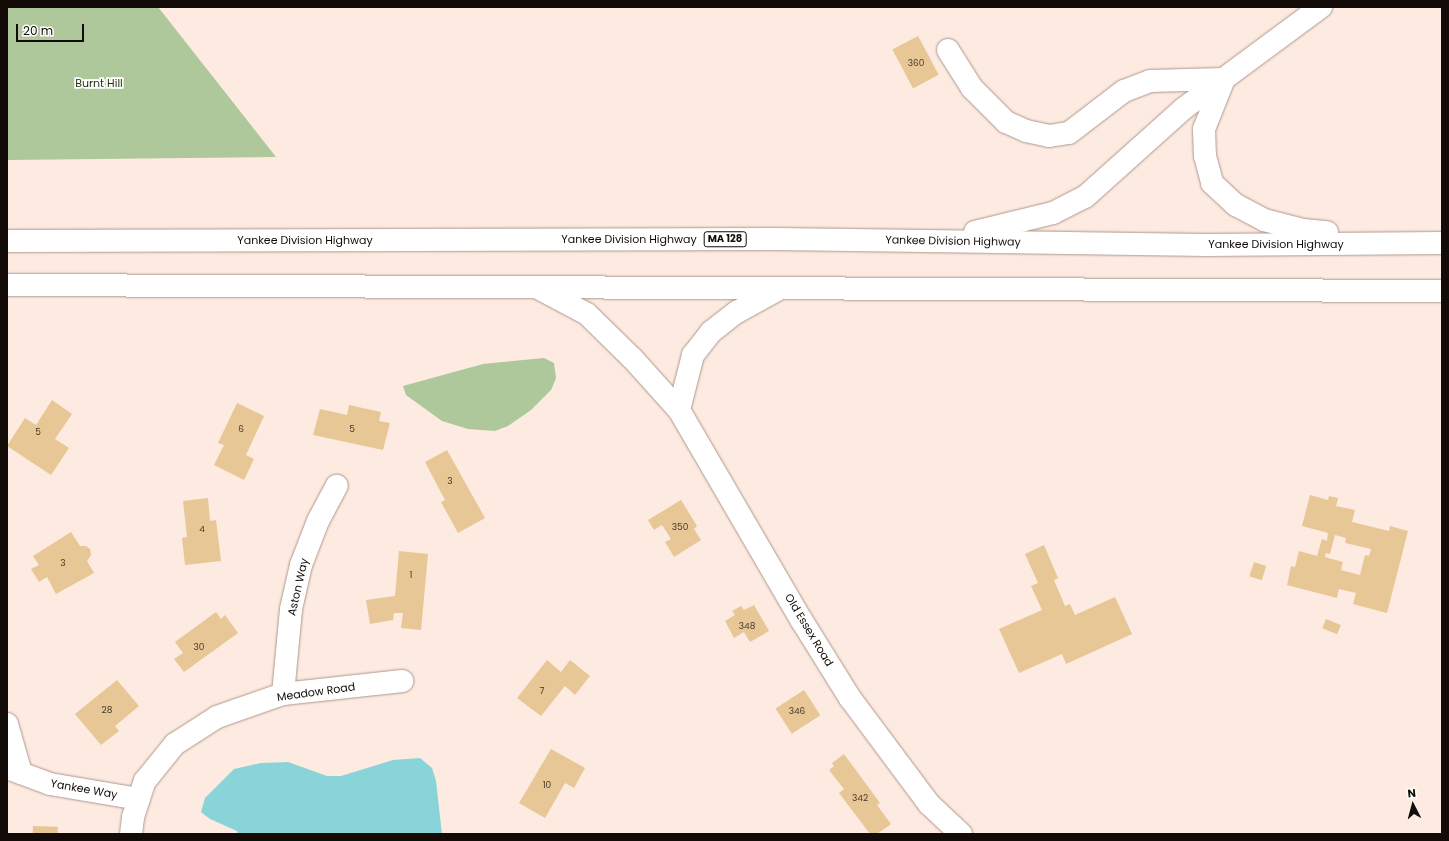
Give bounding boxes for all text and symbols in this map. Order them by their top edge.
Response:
scale bar [18,16,86,42]
text: 20 m [23,22,53,39]
house number: 360 [908,58,924,68]
park label: Burnt Hill [75,76,123,90]
road number: MA 128 [703,231,747,247]
street label: Yankee Division Highway [561,232,697,246]
street label: Yankee Division Highway [237,233,373,247]
street label: Yankee Division Highway [885,233,1021,249]
street label: Yankee Division Highway [1208,237,1344,251]
house number: 6 [238,424,244,434]
house number: 5 [349,424,355,434]
house number: 5 [35,427,41,437]
house number: 3 [447,476,453,486]
house number: 350 [672,522,688,532]
house number: 4 [199,524,205,534]
street label: Aston Way [285,557,311,617]
house number: 3 [60,558,66,568]
house number: 1 [410,570,412,580]
street label: Old Essex Road [782,591,836,669]
house number: 348 [739,621,755,631]
house number: 30 [194,642,204,652]
street label: Meadow Road [276,680,356,704]
house number: 7 [540,686,544,696]
house number: 28 [102,705,112,715]
house number: 346 [789,706,805,716]
street label: Yankee Way [50,777,118,801]
house number: 10 [543,780,551,790]
north arrow [1393,785,1433,825]
text: N [1407,785,1417,801]
house number: 342 [852,793,868,803]

